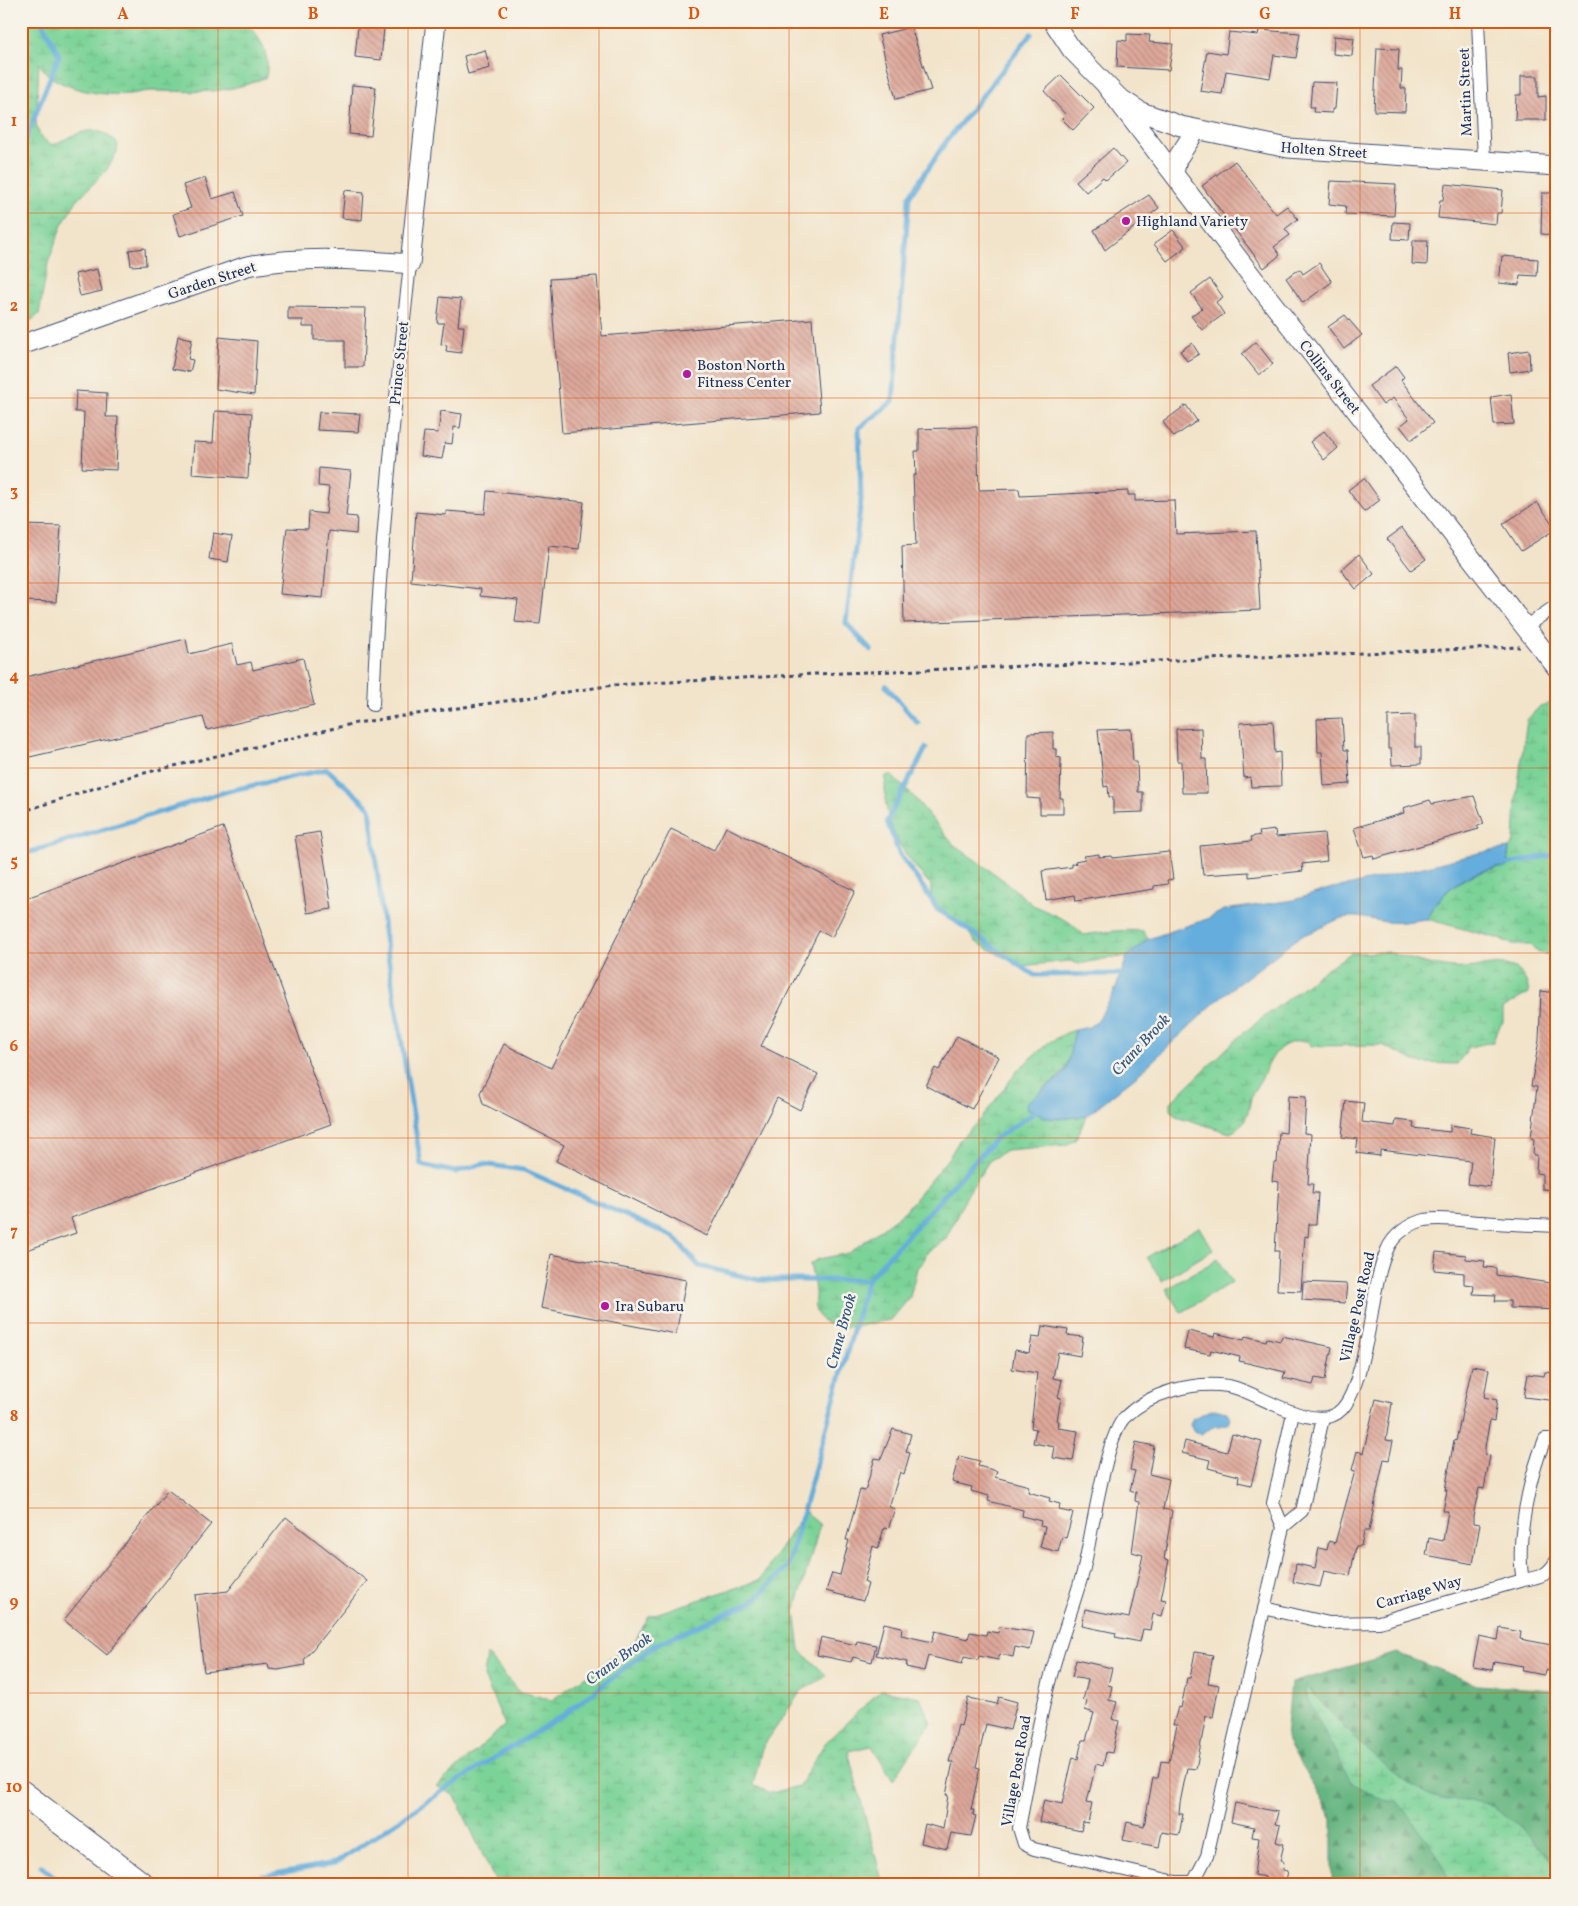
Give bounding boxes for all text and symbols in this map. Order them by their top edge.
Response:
text: A [117,4,129,26]
text: B [308,4,319,26]
text: C [498,4,508,26]
text: D [688,4,700,26]
text: E [879,4,889,26]
text: F [1070,4,1080,26]
text: G [1259,4,1271,26]
text: H [1449,4,1461,26]
street label: Martin Street [1454,47,1479,137]
text: 1 [11,111,17,133]
street label: Holten Street [1280,138,1368,165]
place label: Highland Variety [1136,212,1248,233]
marker: Highland Variety [1120,215,1132,227]
street label: Garden Street [166,257,259,306]
text: 2 [10,296,18,318]
street label: Prince Street [386,320,415,406]
street label: Collins Street [1293,336,1364,419]
place label: Boston North Fitness Center [697,356,791,394]
marker: Boston North Fitness Center [681,368,693,380]
text: 3 [10,481,18,503]
text: 4 [9,666,19,688]
text: 5 [10,851,18,873]
water label: Crane Brook [1107,1009,1176,1081]
text: 6 [10,1036,19,1058]
text: 7 [10,1221,18,1243]
street label: Village Post Road [1335,1250,1381,1365]
water label: Crane Brook [821,1291,863,1372]
place label: Ira Subaru [615,1297,684,1318]
marker: Ira Subaru [599,1300,611,1312]
text: 8 [10,1406,18,1428]
street label: Carriage Way [1374,1571,1465,1616]
text: 9 [10,1592,19,1614]
water label: Crane Brook [581,1628,657,1691]
street label: Village Post Road [997,1714,1038,1829]
text: 10 [6,1777,22,1799]

